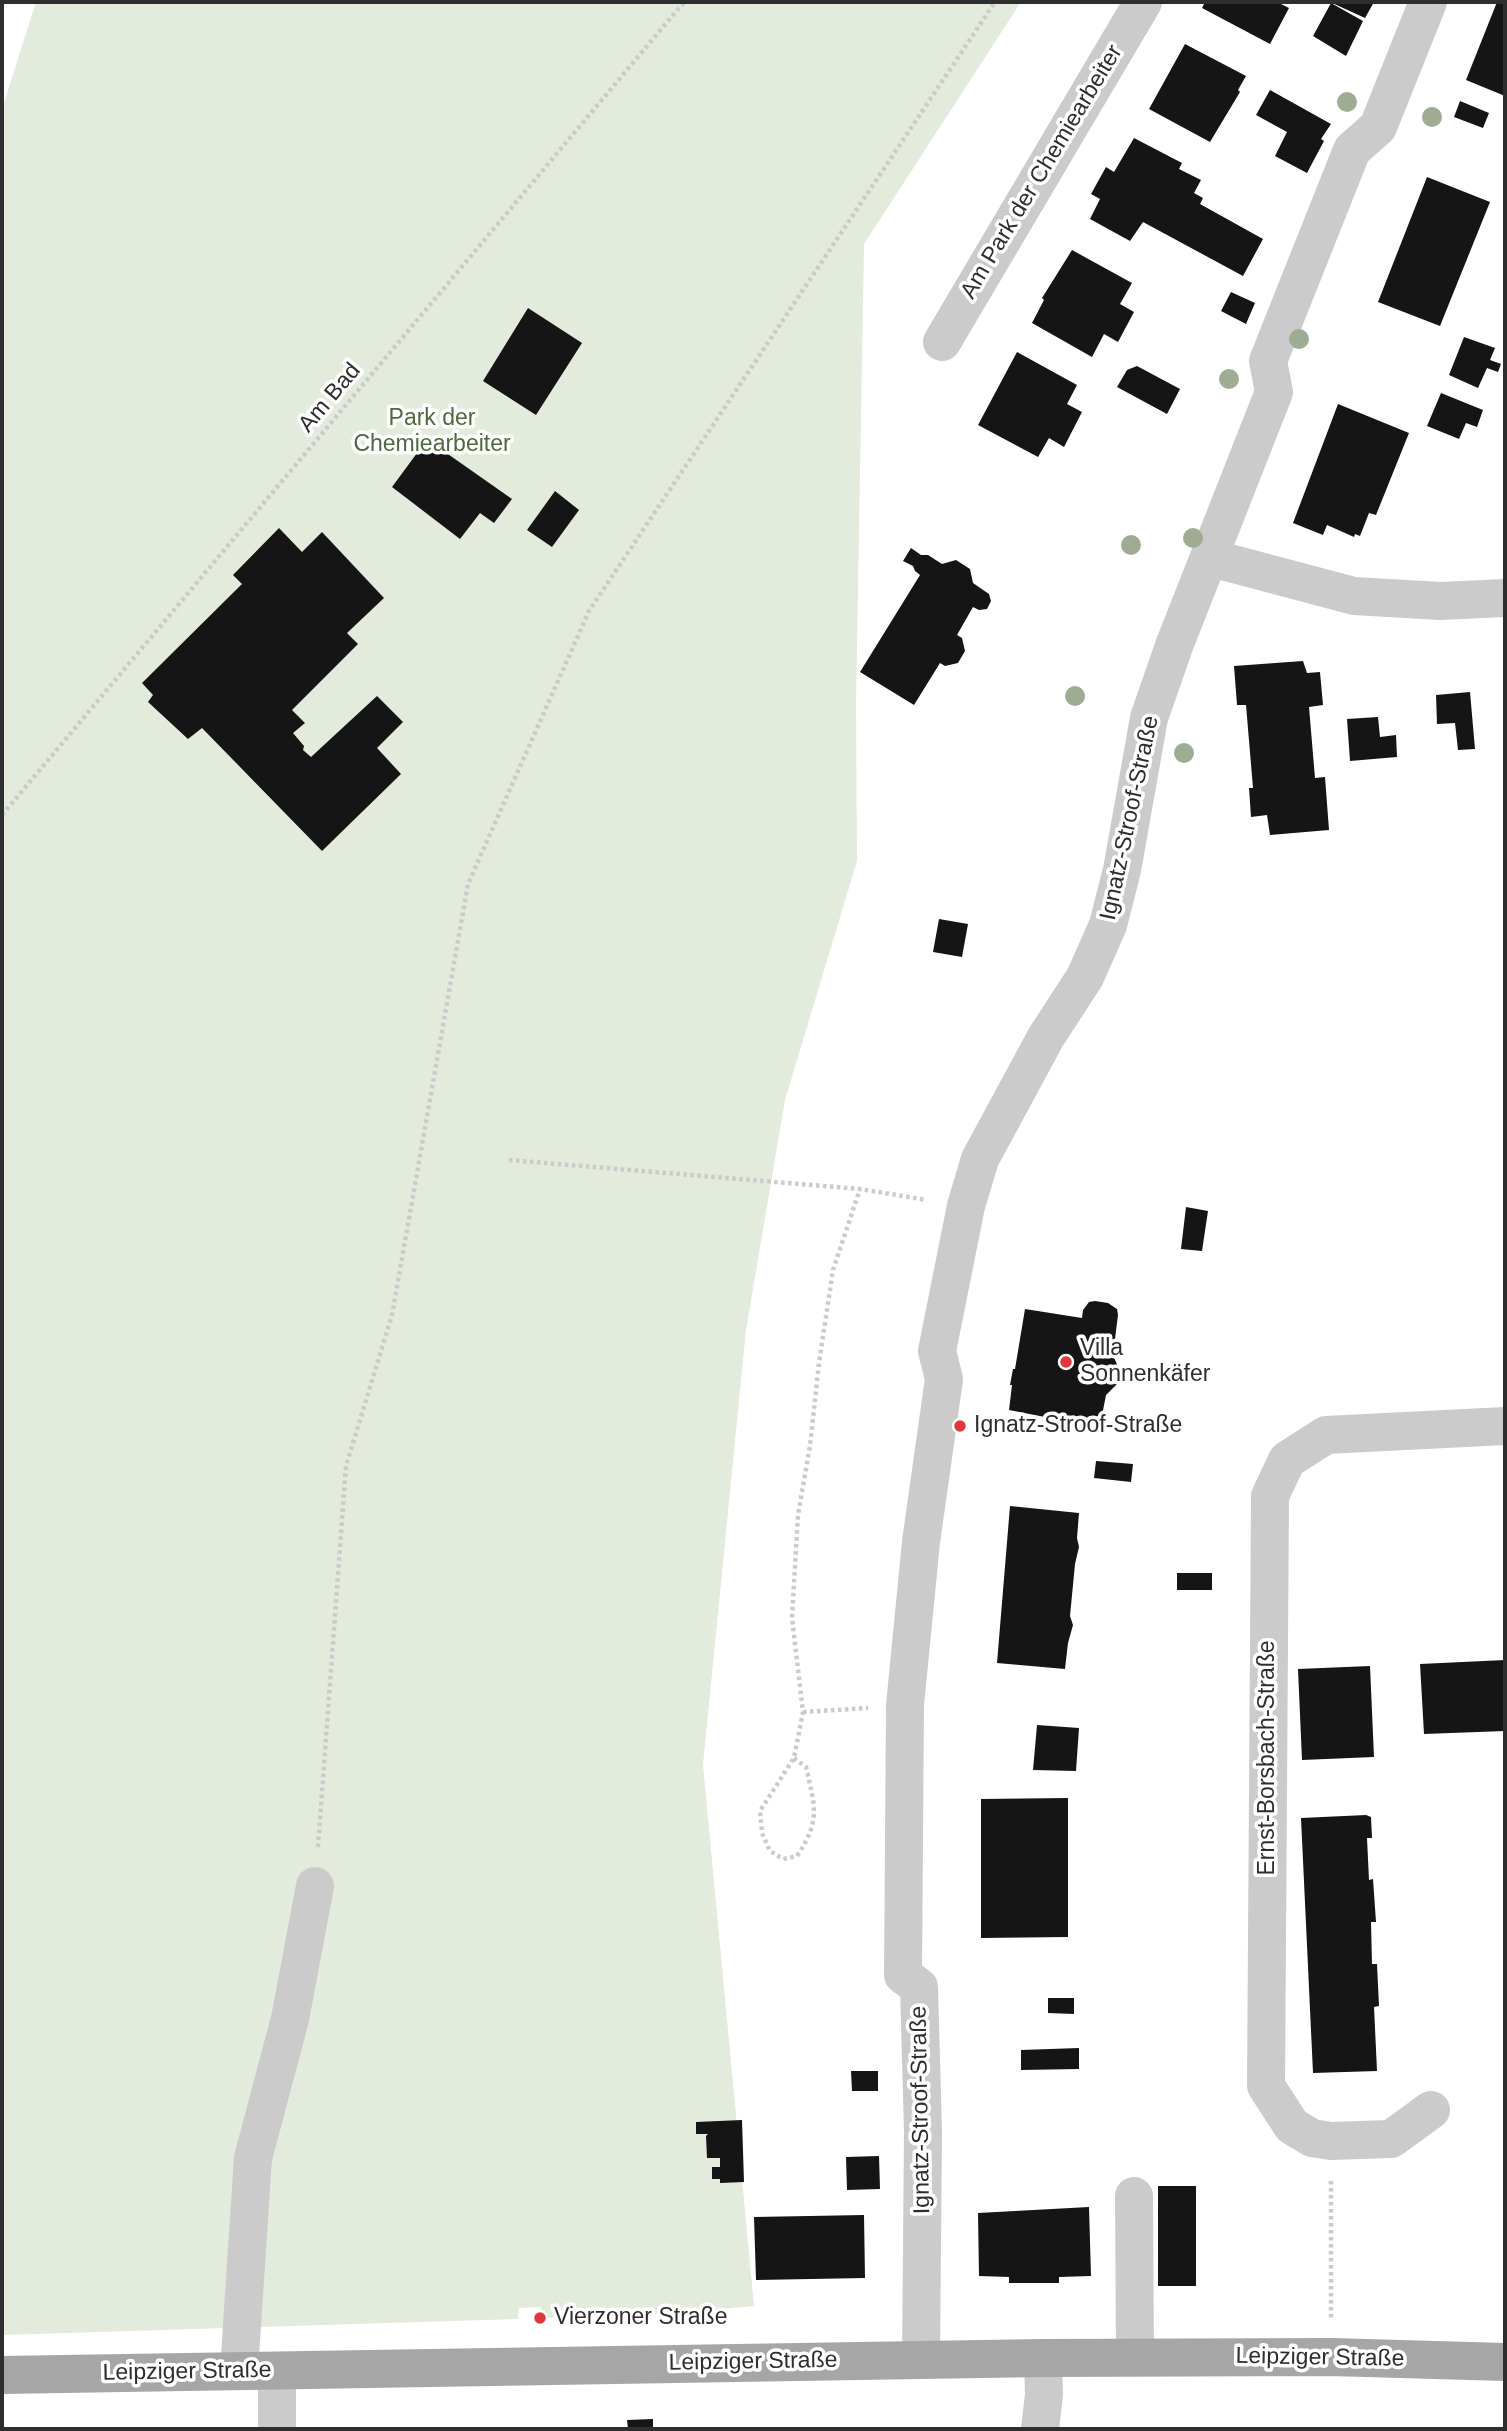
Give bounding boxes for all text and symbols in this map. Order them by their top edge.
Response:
street label: Am Park der Chemiearbeiter [955,40,1129,304]
street label: Am Bad [293,358,367,438]
park label: Park der Chemiearbeiter [353,405,511,459]
street label: Ignatz-Stroof-Straße [1095,713,1165,923]
place label: Villa Sonnenkäfer [1080,1335,1210,1389]
marker: Villa Sonnenkäfer [1058,1354,1074,1370]
place label: Ignatz-Stroof-Straße [974,1412,1182,1440]
marker: Ignatz-Stroof-Straße [952,1418,968,1434]
street label: Ernst-Borsbach-Straße [1254,1640,1282,1876]
street label: Ignatz-Stroof-Straße [905,2006,937,2214]
place label: Vierzoner Straße [554,2304,727,2332]
marker: Vierzoner Straße [532,2310,548,2326]
street label: Leipziger Straße [1235,2343,1405,2373]
street label: Leipziger Straße [668,2347,838,2377]
street label: Leipziger Straße [102,2357,272,2387]

